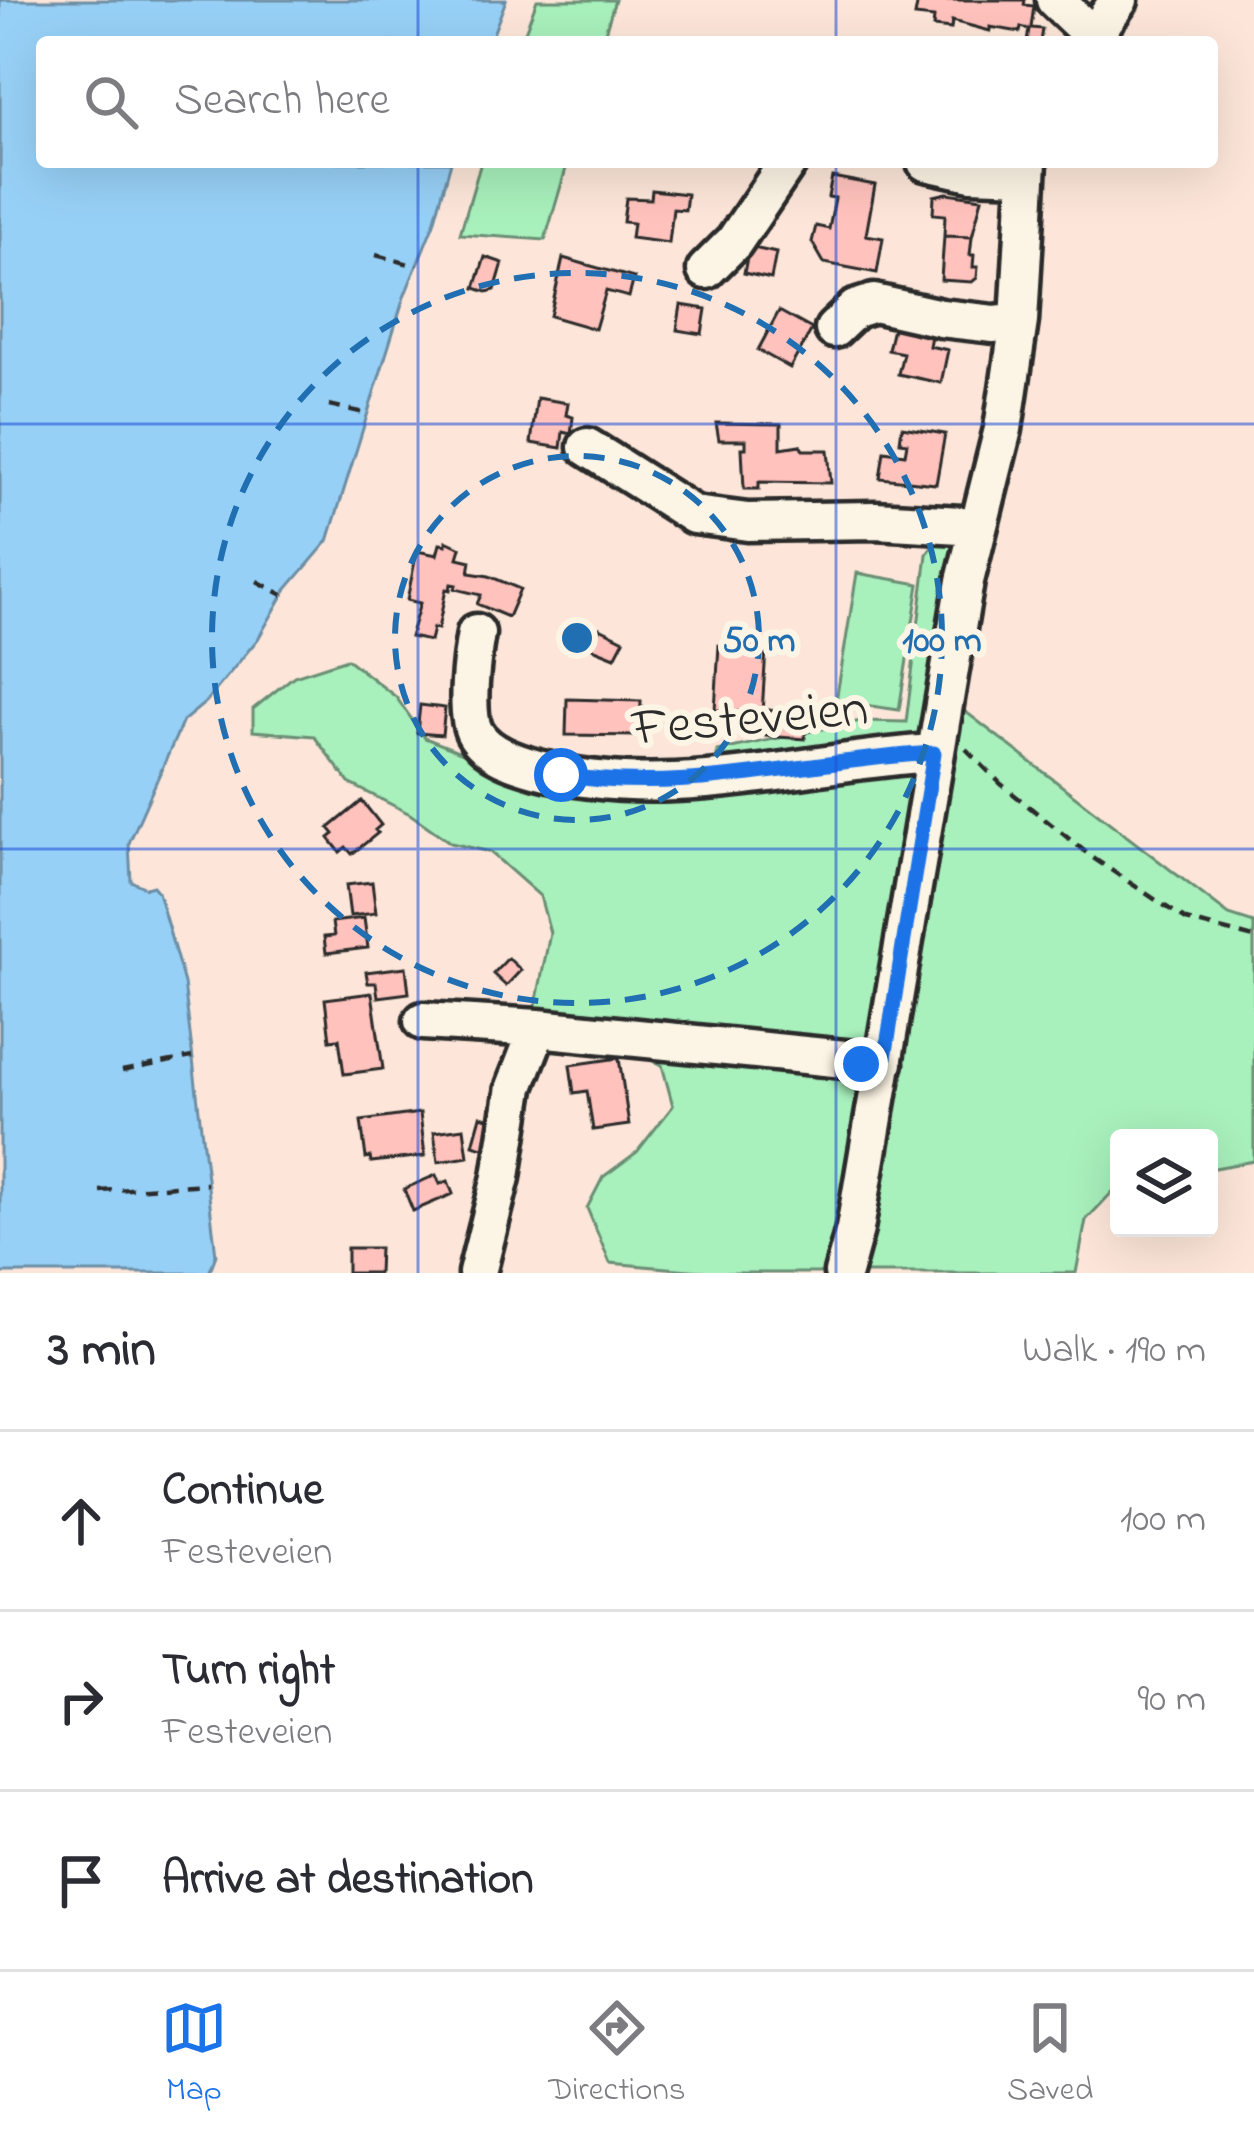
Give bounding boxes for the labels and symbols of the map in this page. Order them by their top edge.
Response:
text: 50 m [722,616,796,669]
text: 100 m [902,616,982,669]
centre of rings [556,617,598,659]
street label: Festeveien [627,672,872,770]
route start [534,748,588,802]
route end [834,1037,888,1091]

